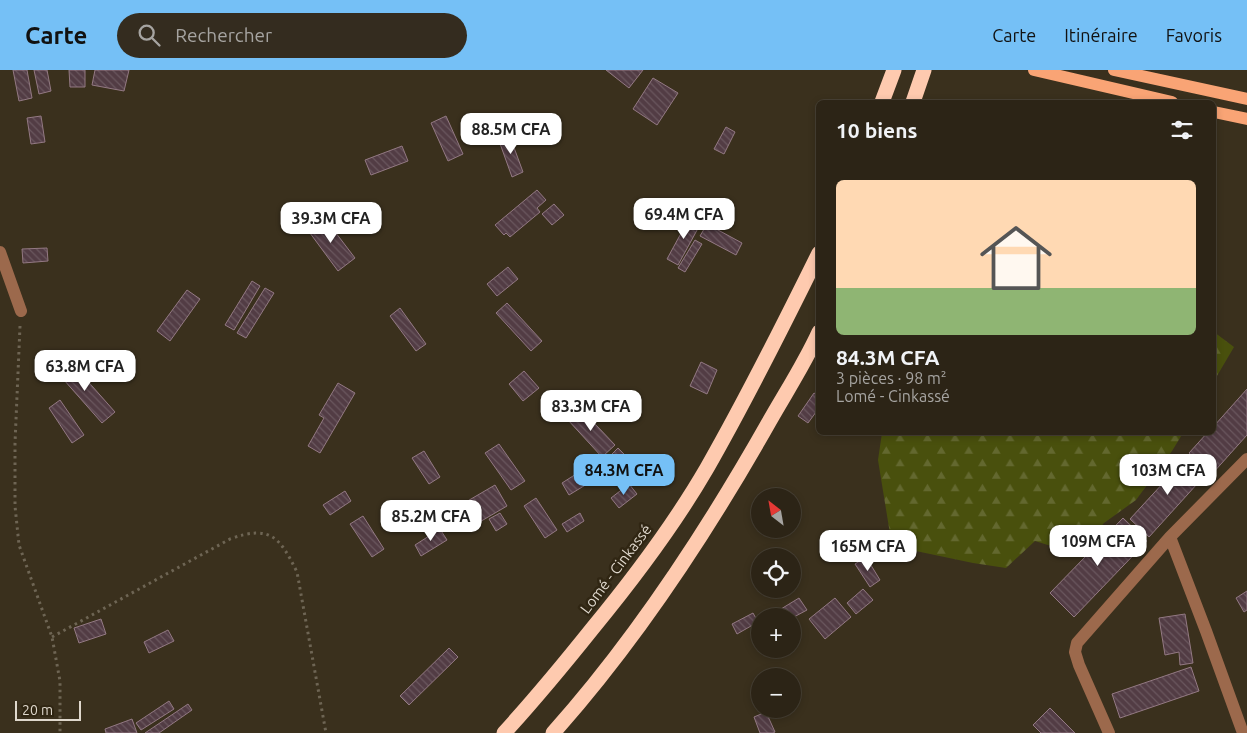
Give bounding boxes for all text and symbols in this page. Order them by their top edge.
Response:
search box [117,13,467,58]
icon: search [135,21,163,49]
text: Carte [25,22,87,49]
text: Rechercher [175,24,272,46]
text: Carte [992,25,1036,45]
text: Itinéraire [1064,25,1138,45]
text: Favoris [1166,25,1222,45]
pin: 88.5M CFA [454,112,568,155]
icon: filters [1168,116,1196,144]
text: 10 biens [836,118,917,142]
text: 88.5M CFA [472,120,550,138]
pin: 69.4M CFA [627,198,741,240]
pin: 39.3M CFA [274,202,388,244]
text: 69.4M CFA [645,205,723,223]
text: 39.3M CFA [292,209,370,227]
icon: home [971,213,1061,303]
text: 84.3M CFA [836,345,939,369]
pin: 63.8M CFA [28,350,142,392]
text: 63.8M CFA [46,357,124,375]
text: 3 pièces · 98 m² [836,369,946,387]
text: Lomé - Cinkassé [836,387,950,405]
pin: 83.3M CFA [534,390,648,432]
text: 83.3M CFA [552,397,630,415]
pin: 84.3M CFA [567,454,681,496]
pin: 103M CFA [1116,454,1220,496]
text: 84.3M CFA [585,461,663,479]
text: 103M CFA [1131,461,1205,479]
north arrow [751,488,801,538]
map controls [751,488,801,718]
pin: 85.2M CFA [374,500,488,542]
text: 85.2M CFA [392,507,470,525]
street label: Lomé - Cinkassé [577,521,655,616]
pin: 109M CFA [1046,524,1150,567]
pin: 165M CFA [816,530,920,572]
text: 109M CFA [1061,532,1135,550]
text: 165M CFA [831,537,905,555]
button: locate [751,548,801,598]
button: + [751,608,801,658]
button: − [751,668,801,718]
scale bar [15,698,81,721]
text: 20 m [22,702,53,718]

